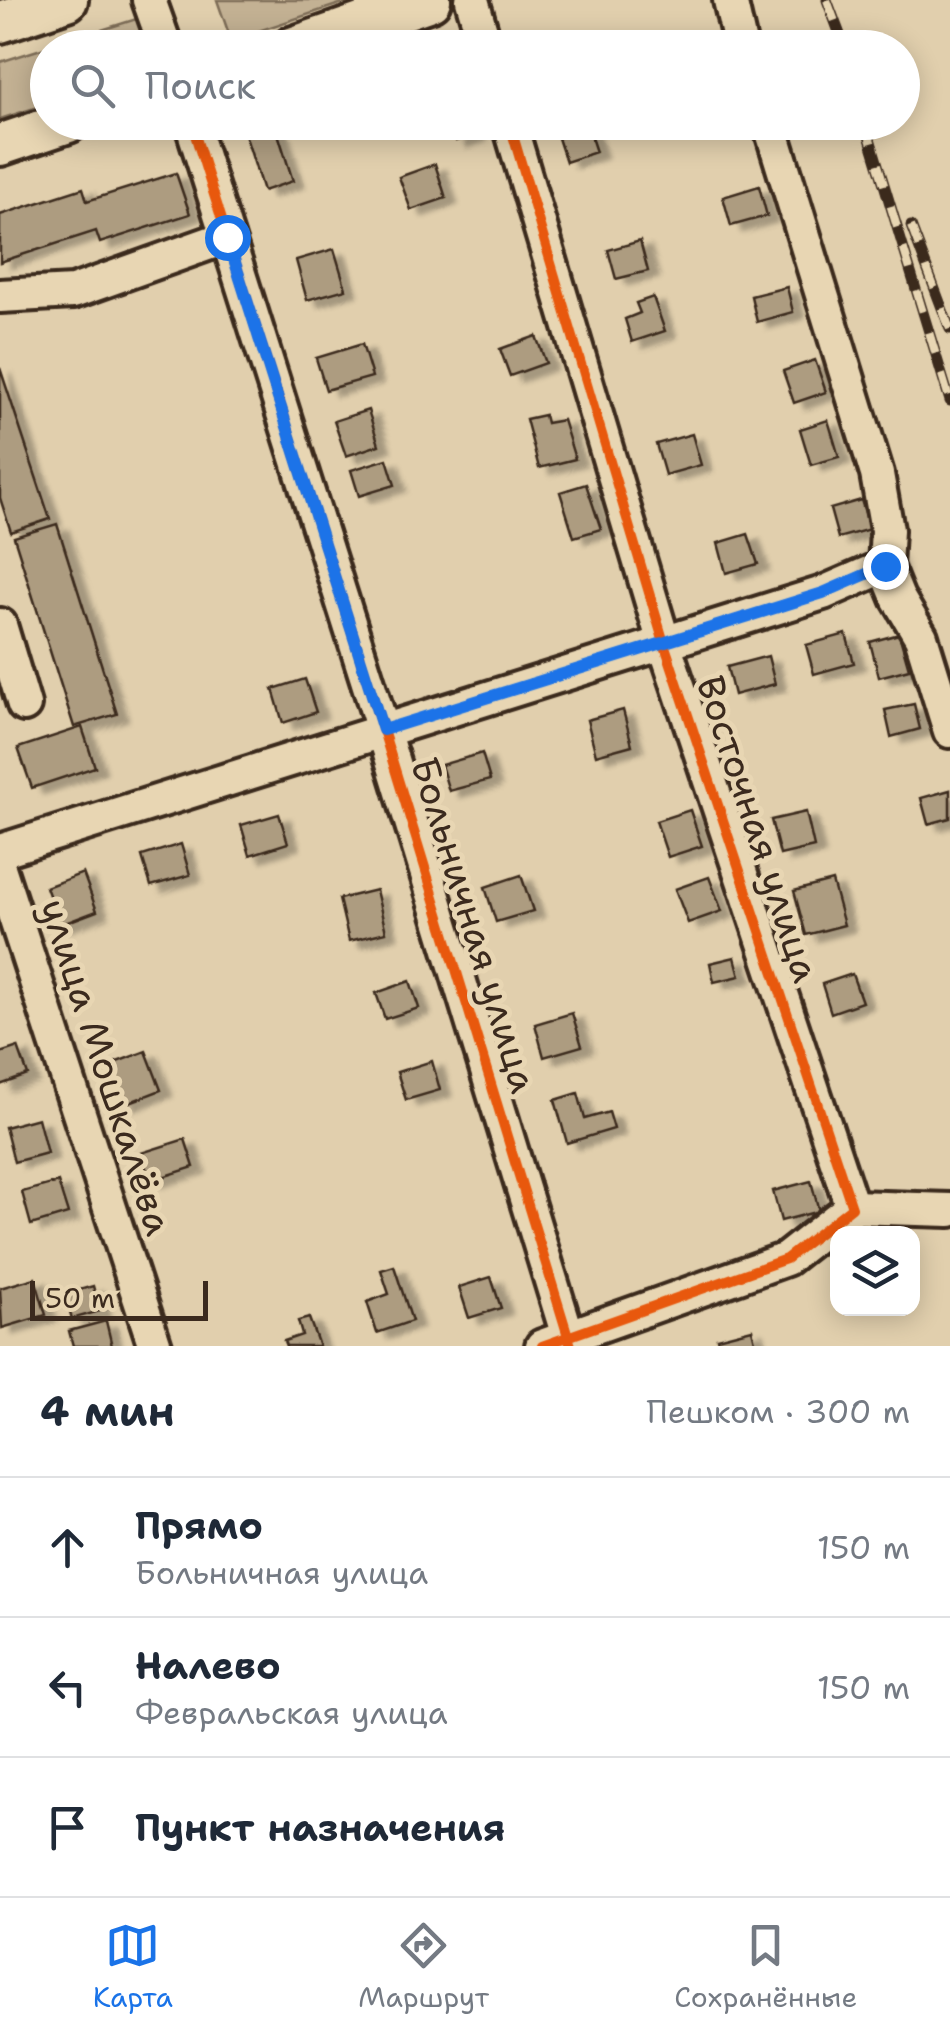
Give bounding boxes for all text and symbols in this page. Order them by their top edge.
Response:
search box [30,30,920,140]
icon: search [65,58,120,113]
text: Поиск [145,60,256,111]
route start [205,215,251,261]
route end [863,544,909,590]
street label: Восточная улица [685,669,832,989]
street label: Больничная улица [399,751,550,1099]
street label: улица Мошкалёва [28,892,185,1242]
map controls [830,1226,920,1316]
button: layers [830,1226,920,1316]
scale bar [30,1276,208,1320]
text: 50 m [45,1279,115,1317]
text: 4 мин [40,1383,175,1439]
text: Пешком · 300 m [647,1390,910,1433]
text: Прямо [135,1500,263,1551]
icon: ahead [40,1520,95,1575]
text: 150 m [817,1526,910,1569]
text: Больничная улица [135,1551,428,1594]
text: Налево [135,1640,281,1691]
icon: left [40,1660,95,1715]
text: 150 m [817,1666,910,1709]
text: Февральская улица [135,1691,448,1734]
icon: arrive [40,1800,95,1855]
text: Пункт назначения [135,1802,505,1853]
tab: Карта [93,1918,173,2016]
tab: Маршрут [358,1918,489,2016]
tab: Сохранённые [674,1918,857,2016]

